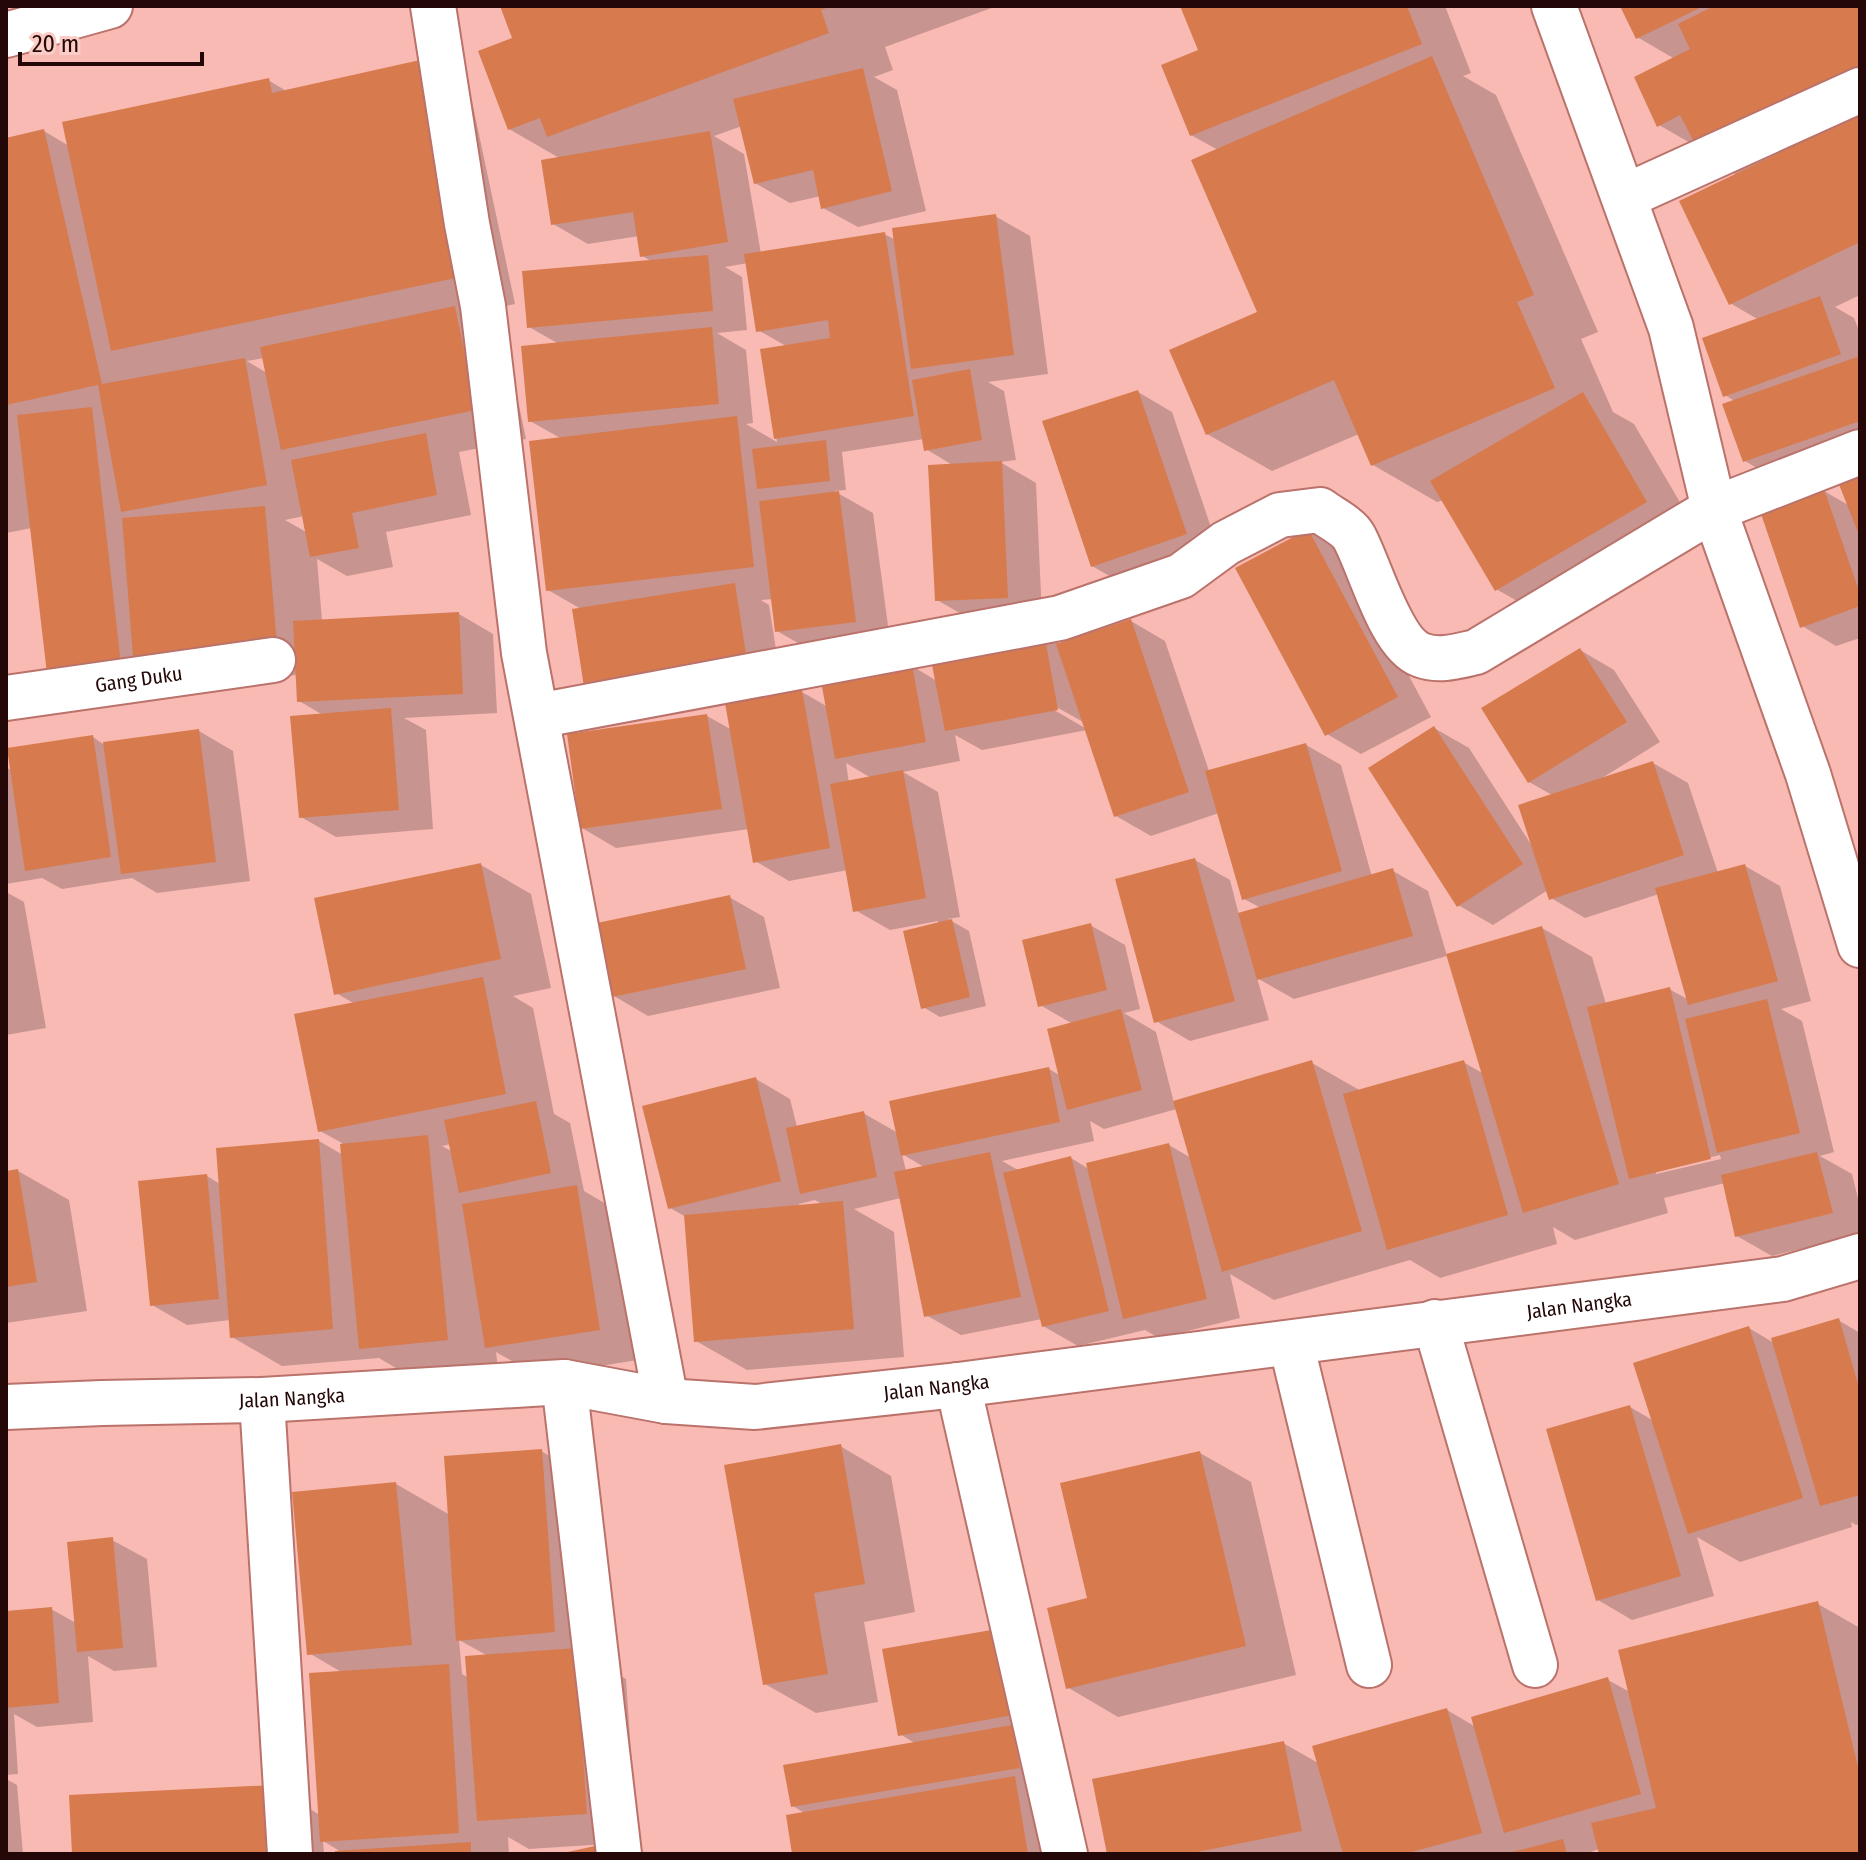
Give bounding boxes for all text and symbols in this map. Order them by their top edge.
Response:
scale bar [20,16,202,66]
text: 20 m [32,30,79,58]
street label: Gang Duku [94,661,184,697]
street label: Jalan Nangka [1525,1287,1633,1324]
street label: Jalan Nangka [882,1369,991,1405]
street label: Jalan Nangka [239,1383,345,1412]

